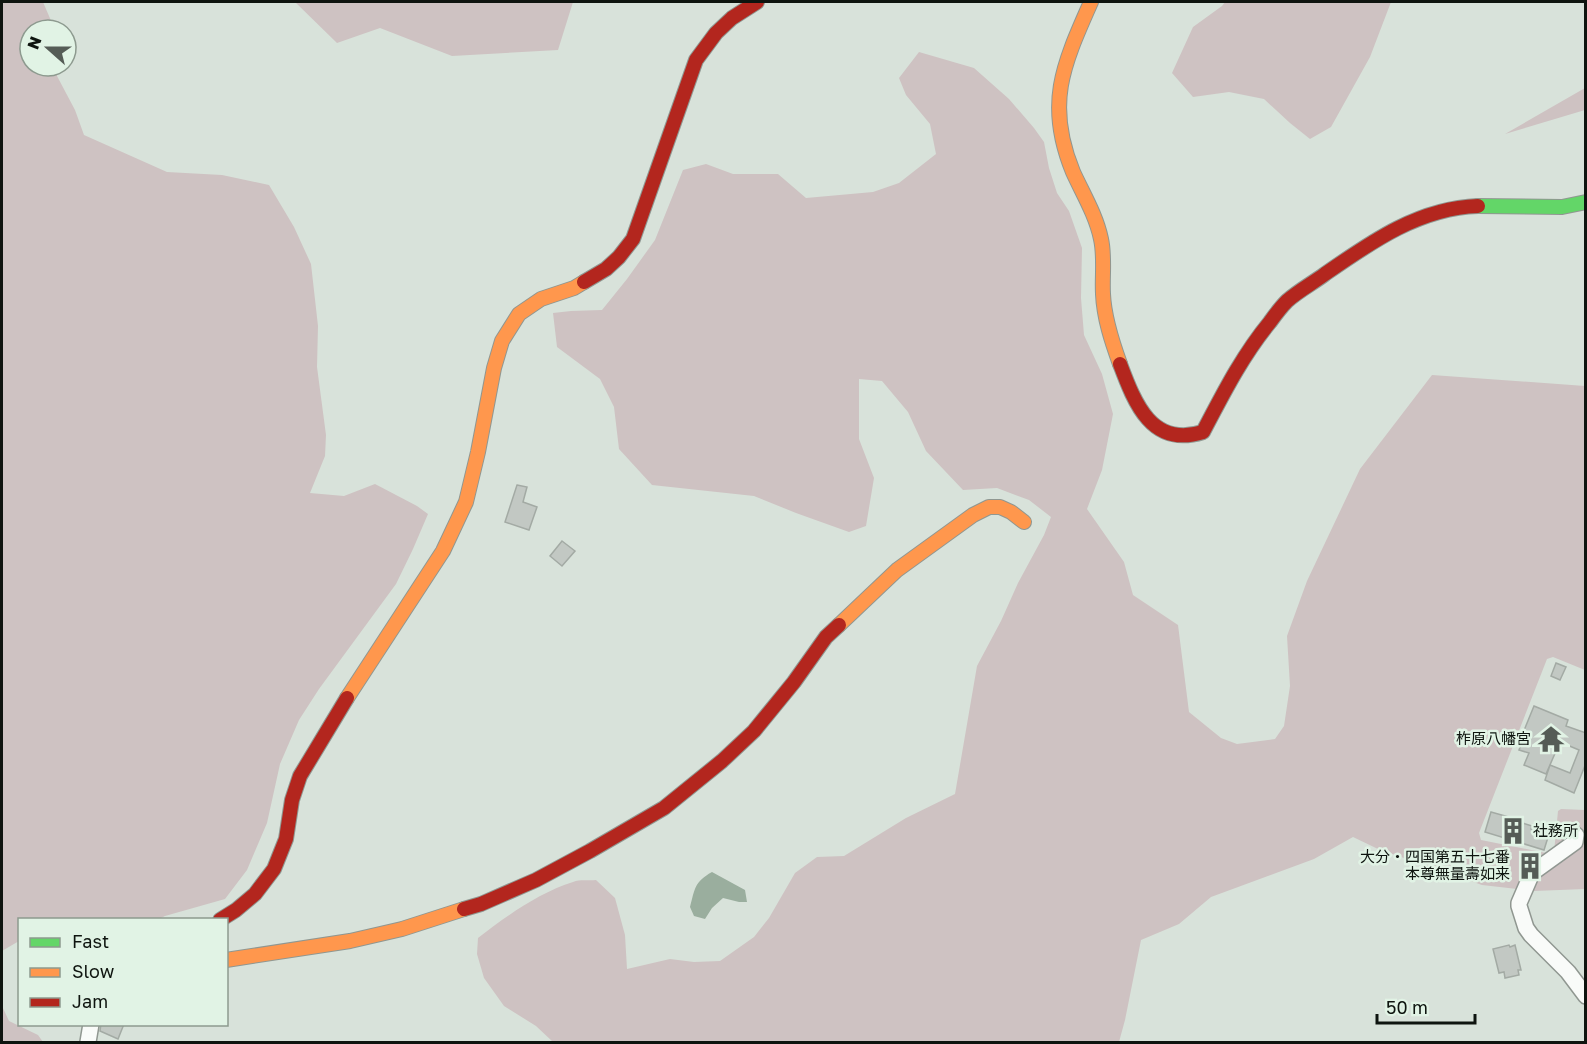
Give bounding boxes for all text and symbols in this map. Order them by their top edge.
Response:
north arrow [18,18,78,78]
text: N [22,33,46,52]
temple icon: 柞原八幡宮 [1536,724,1566,754]
place label: 柞原八幡宮 [1456,729,1531,747]
building icon: 社務所 [1498,816,1528,846]
place label: 社務所 [1533,821,1578,839]
place label: 大分・四国第五十七番 本尊無量壽如来 [1360,847,1510,882]
building icon: 大分・四国第五十七番 本尊無量壽如来 [1515,851,1545,881]
legend [18,918,228,1026]
text: Fast [72,930,109,952]
text: Slow [72,960,115,982]
scale bar [1377,987,1474,1025]
text: Jam [72,990,108,1012]
text: 50 m [1386,996,1428,1018]

